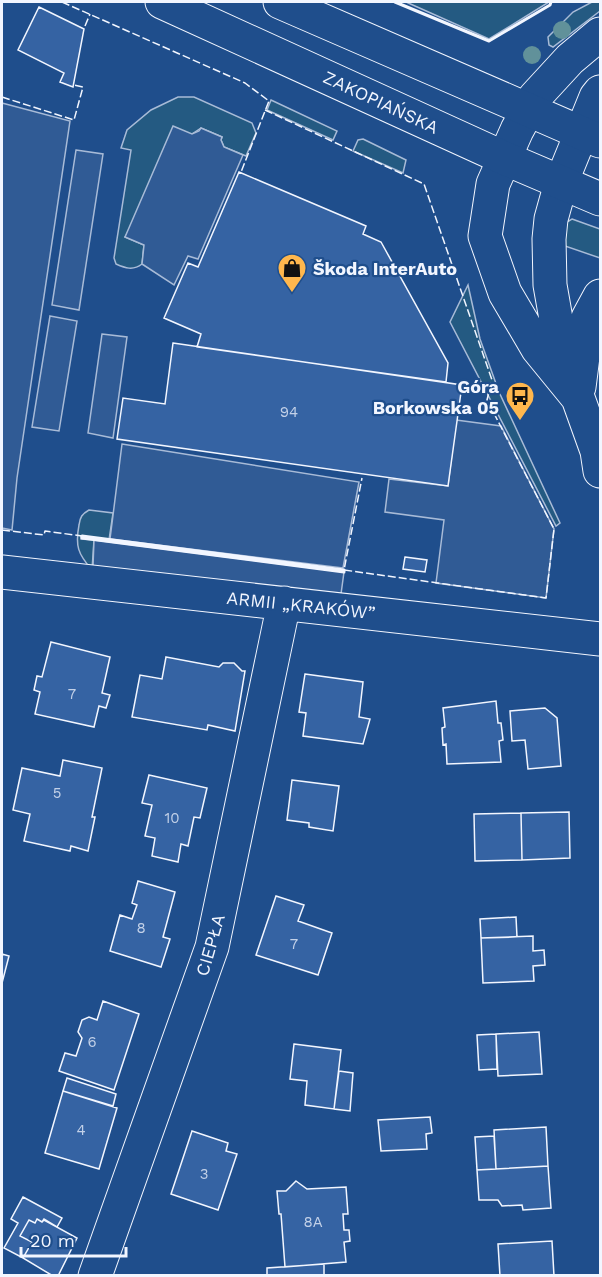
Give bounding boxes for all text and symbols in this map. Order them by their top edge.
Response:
street label: ZAKOPIAŃSKA [320,66,442,138]
shop icon: Škoda InterAuto [276,252,308,294]
place label: Škoda InterAuto [313,258,457,279]
place label: Góra Borkowska 05 [373,376,500,418]
bus stop icon: Góra Borkowska 05 [504,380,536,422]
house number: 94 [280,403,298,421]
street label: ARMII „KRAKÓW” [226,587,376,623]
house number: 7 [68,685,76,703]
house number: 5 [53,784,61,802]
house number: 10 [164,809,180,827]
street label: CIEPŁA [191,912,229,978]
house number: 8 [136,919,146,937]
house number: 7 [290,935,298,953]
house number: 6 [87,1033,97,1051]
house number: 4 [76,1121,86,1139]
house number: 3 [200,1165,208,1183]
house number: 8A [303,1213,323,1231]
scale bar [21,1220,126,1258]
text: 20 m [30,1230,75,1251]

